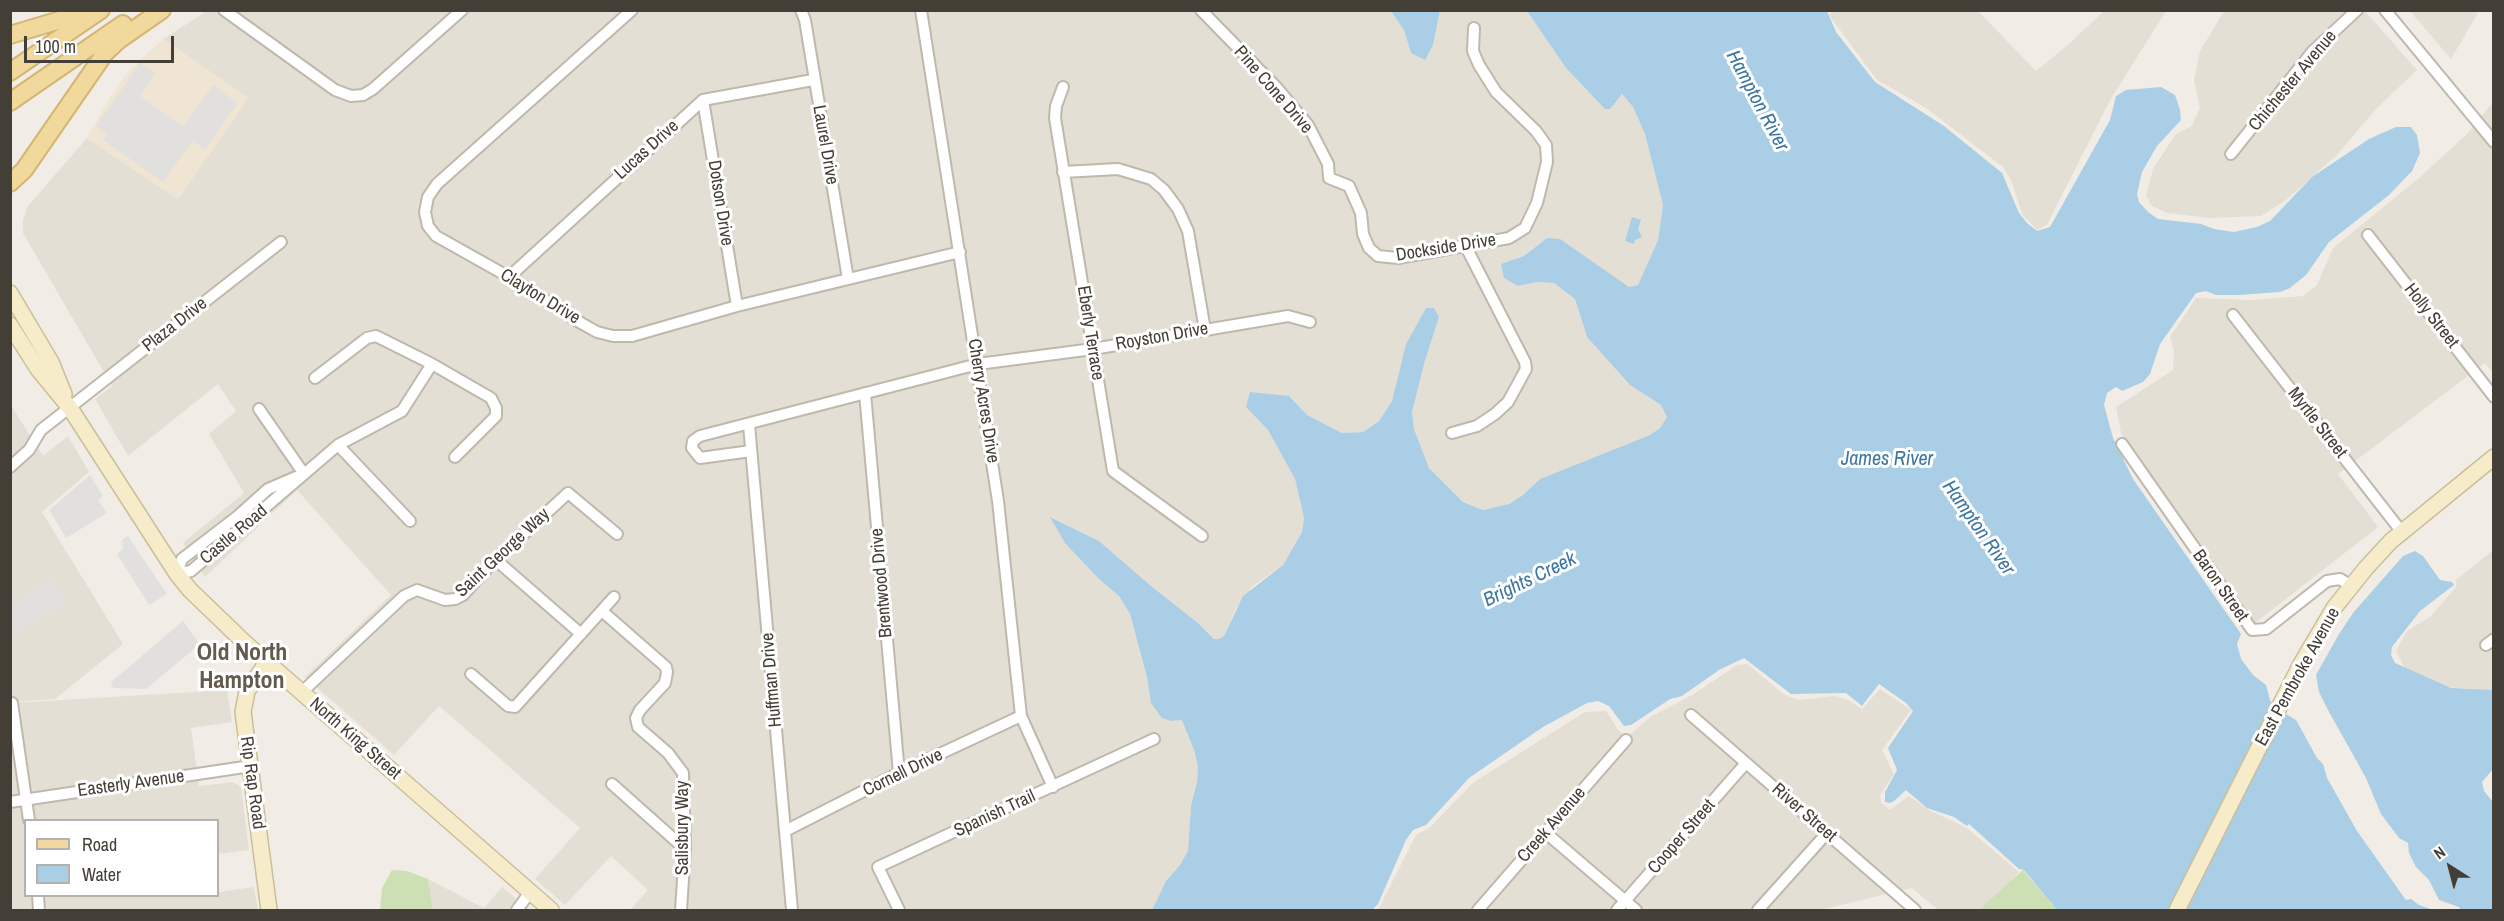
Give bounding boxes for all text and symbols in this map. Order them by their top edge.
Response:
scale bar [27,24,177,62]
street label: Chichester Avenue [2244,26,2342,136]
text: 100 m [35,34,76,59]
street label: Pine Cone Drive [1229,42,1317,138]
water label: Hampton River [1721,47,1793,155]
street label: Laurel Drive [807,104,843,186]
street label: Lucas Drive [611,116,683,184]
street label: Dotson Drive [703,159,737,247]
street label: Dockside Drive [1394,229,1498,267]
street label: Clayton Drive [496,265,584,329]
street label: Holly Street [2399,279,2463,353]
street label: Eberly Terrace [1072,284,1108,382]
street label: Plaza Drive [138,293,212,357]
street label: Royston Drive [1114,318,1210,356]
street label: Cherry Acres Drive [963,337,1003,465]
street label: Myrtle Street [2283,383,2351,463]
water label: James River [1841,448,1933,472]
water label: Hampton River [1937,476,2019,580]
street label: Castle Road [196,501,272,569]
street label: Saint George Way [451,504,555,602]
street label: Brentwood Drive [866,527,898,639]
street label: Baron Street [2187,546,2253,626]
water label: Brights Creek [1480,547,1580,613]
street label: East Pembroke Avenue [2251,604,2345,750]
street label: Huffman Drive [757,632,787,728]
district label: Old North Hampton [197,640,287,696]
street label: North King Street [305,693,405,785]
street label: Rip Rap Road [235,735,269,831]
street label: Cornell Drive [860,744,946,802]
street label: Easterly Avenue [76,766,186,802]
street label: River Street [1767,779,1841,847]
street label: Salisbury Way [672,781,694,875]
street label: Creek Avenue [1513,783,1591,867]
street label: Spanish Trail [951,786,1039,842]
street label: Cooper Street [1644,795,1720,879]
legend [24,819,219,897]
text: Road [82,832,117,857]
north arrow [2420,837,2480,897]
text: N [2429,841,2450,864]
text: Water [82,862,121,887]

